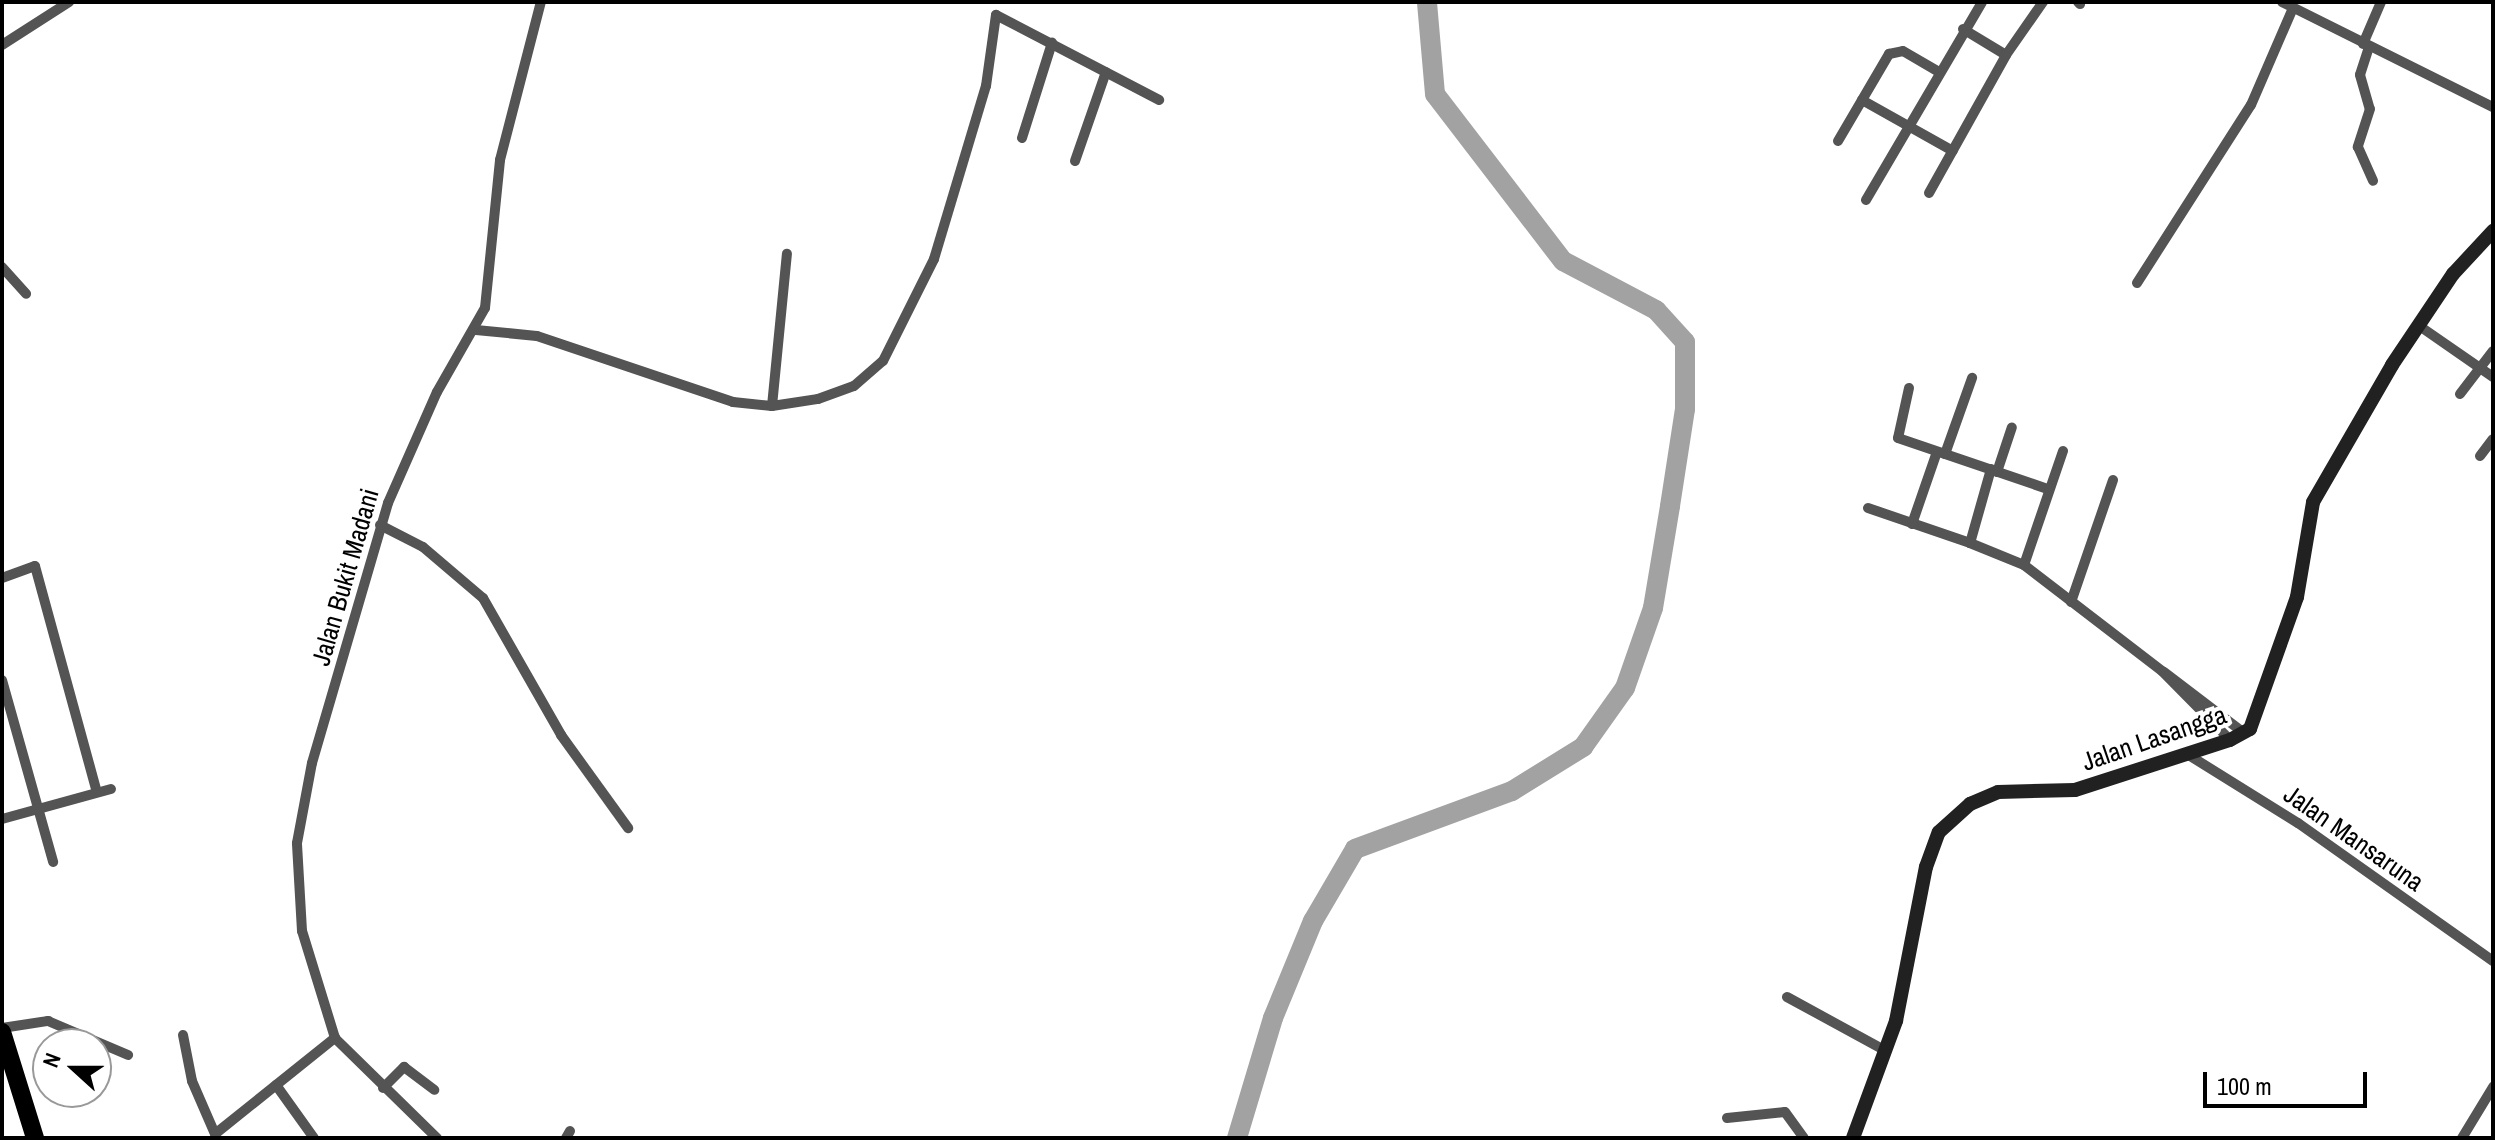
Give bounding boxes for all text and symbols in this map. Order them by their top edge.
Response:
street label: Jalan Bukit Madani [305,485,385,669]
street label: Jalan Lasangga [2078,699,2230,777]
street label: Jalan Mansaruna [2278,778,2430,898]
north arrow [32,1028,112,1108]
text: N [35,1049,68,1072]
scale bar [2207,1056,2371,1106]
text: 100 m [2217,1070,2272,1102]

